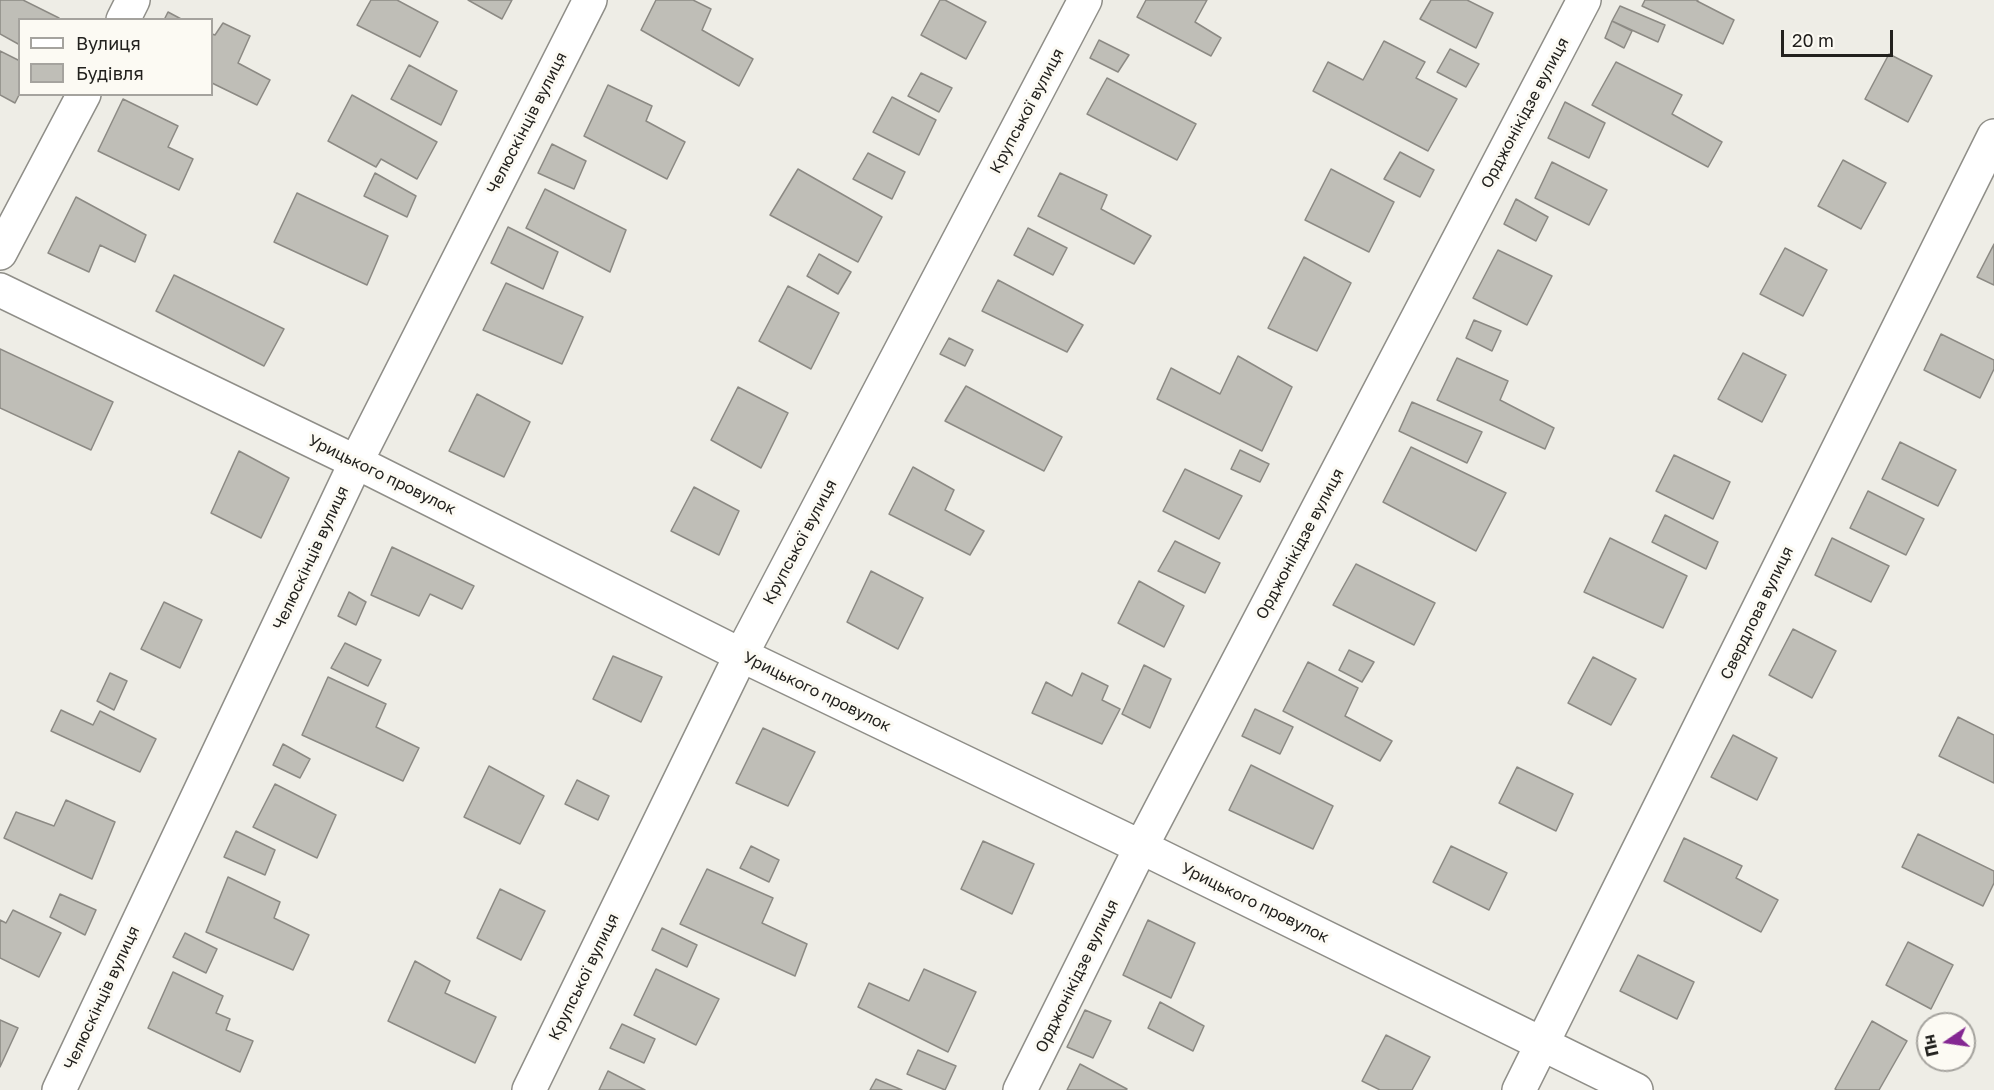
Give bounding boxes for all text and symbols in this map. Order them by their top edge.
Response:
legend [18,18,213,96]
scale bar [1784,18,1896,56]
text: 20 m [1792,29,1834,51]
text: Вулиця [76,32,141,54]
street label: Орджонікідзе вулиця [1477,34,1573,192]
street label: Крупської вулиця [986,45,1068,177]
street label: Челюскінців вулиця [483,49,571,197]
text: Будівля [76,62,144,84]
street label: Урицького провулок [305,431,459,519]
street label: Орджонікідзе вулиця [1252,465,1348,623]
street label: Крупської вулиця [759,476,841,608]
street label: Челюскінців вулиця [269,483,353,633]
street label: Свердлова вулиця [1716,543,1798,683]
street label: Урицького провулок [740,648,894,736]
street label: Урицького провулок [1178,859,1332,947]
street label: Орджонікідзе вулиця [1032,896,1122,1056]
street label: Крупської вулиця [545,910,623,1044]
street label: Челюскінців вулиця [60,923,144,1073]
north arrow [1916,1012,1976,1072]
text: Пн [1918,1033,1943,1058]

